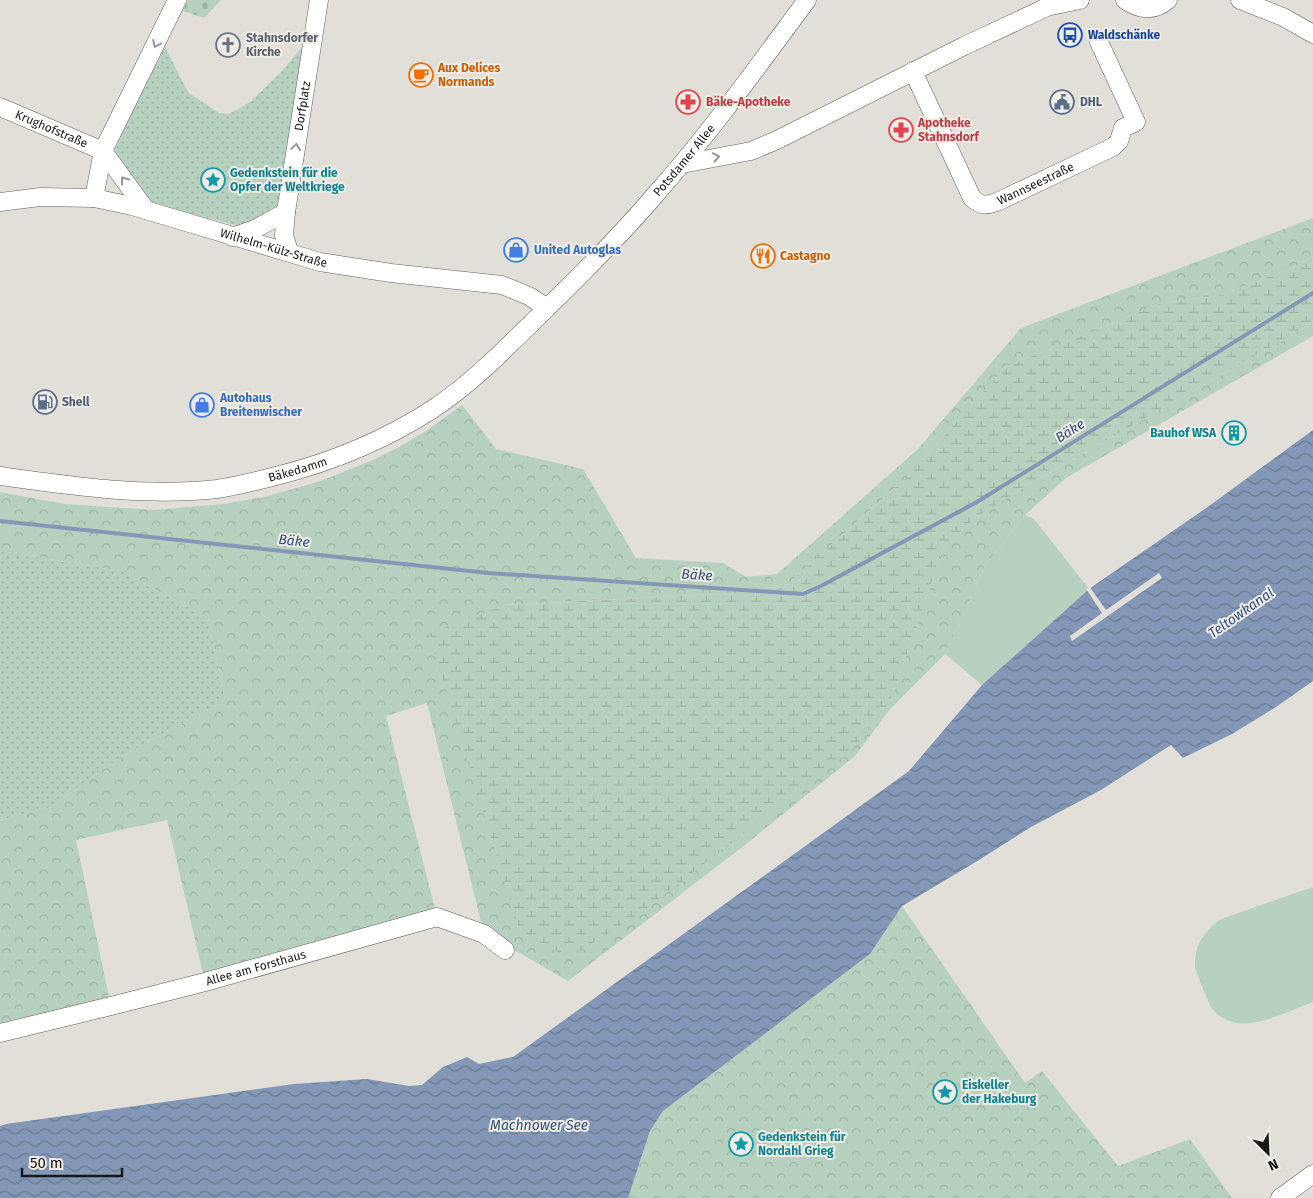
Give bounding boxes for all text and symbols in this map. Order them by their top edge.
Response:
bus stop icon: Waldschänke [1057,22,1083,48]
place label: Waldschänke [1088,28,1160,42]
place label: Stahnsdorfer Kirche [246,31,318,59]
church icon: Stahnsdorfer Kirche [215,32,241,58]
one-way arrow [151,39,162,48]
place label: Aux Delices Normands [437,61,500,89]
cafe icon: Aux Delices Normands [408,62,434,88]
street label: Dorfplatz [292,80,313,132]
pharmacy icon: Bäke-Apotheke [675,89,701,115]
public building icon: DHL [1049,89,1075,115]
place label: Bäke-Apotheke [706,95,791,109]
place label: DHL [1080,95,1102,109]
street label: Krughofstraße [13,107,90,151]
place label: Apotheke Stahnsdorf [917,116,981,144]
pharmacy icon: Apotheke Stahnsdorf [888,117,914,143]
street label: Potsdamer Allee [650,122,718,199]
one-way arrow [291,142,301,151]
one-way arrow [712,153,721,163]
street label: Wannseestraße [995,160,1076,208]
place label: Gedenkstein für die Opfer der Weltkriege [230,166,345,194]
place icon: Gedenkstein für die Opfer der Weltkriege [200,167,226,193]
one-way arrow [121,176,130,186]
street label: Wilhelm-Külz-Straße [218,226,328,270]
shop icon: United Autoglas [503,237,529,263]
place label: United Autoglas [534,243,621,257]
restaurant icon: Castagno [750,243,776,269]
place label: Castagno [780,249,831,263]
fuel station icon: Shell [32,389,58,415]
place label: Autohaus Breitenwischer [219,391,302,419]
shop icon: Autohaus Breitenwischer [189,392,215,418]
place label: Shell [62,395,90,409]
water label: Bäke [1052,416,1088,446]
building icon: Bauhof WSA [1221,420,1247,446]
place label: Bauhof WSA [1150,426,1217,440]
street label: Bäkedamm [267,454,329,485]
water label: Bäke [278,531,310,551]
water label: Bäke [681,565,713,585]
water label: Teltowkanal [1205,584,1277,642]
street label: Allee am Forsthaus [204,947,308,988]
place label: Eiskeller der Hakeburg [962,1078,1037,1106]
place icon: Eiskeller der Hakeburg [932,1079,958,1105]
water label: Machnower See [490,1117,588,1134]
north arrow [1243,1128,1293,1178]
place label: Gedenkstein für Nordahl Grieg [758,1130,846,1158]
place icon: Gedenkstein für Nordahl Grieg [728,1131,754,1157]
scale bar [22,1146,122,1178]
text: 50 m [30,1154,63,1172]
text: N [1265,1155,1281,1174]

